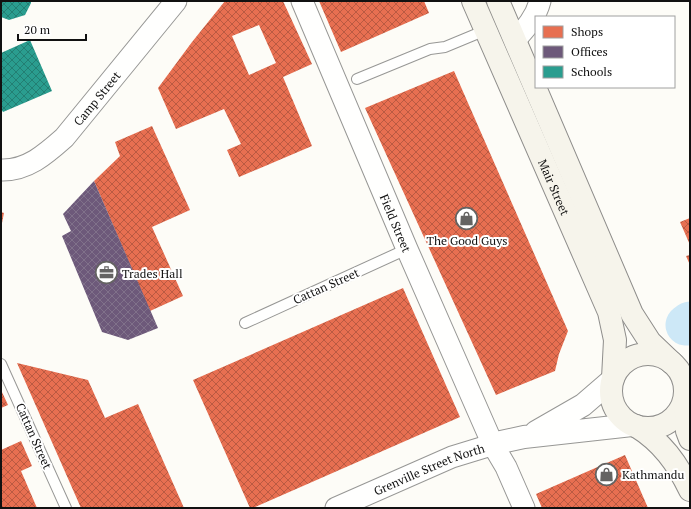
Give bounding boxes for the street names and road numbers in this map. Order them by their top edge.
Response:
street label: Camp Street [70,68,124,128]
street label: Mair Street [536,157,573,218]
street label: Field Street [377,192,415,255]
street label: Cattan Street [291,265,362,307]
street label: Cattan Street [13,401,55,472]
street label: Grenville Street North [371,440,486,498]

